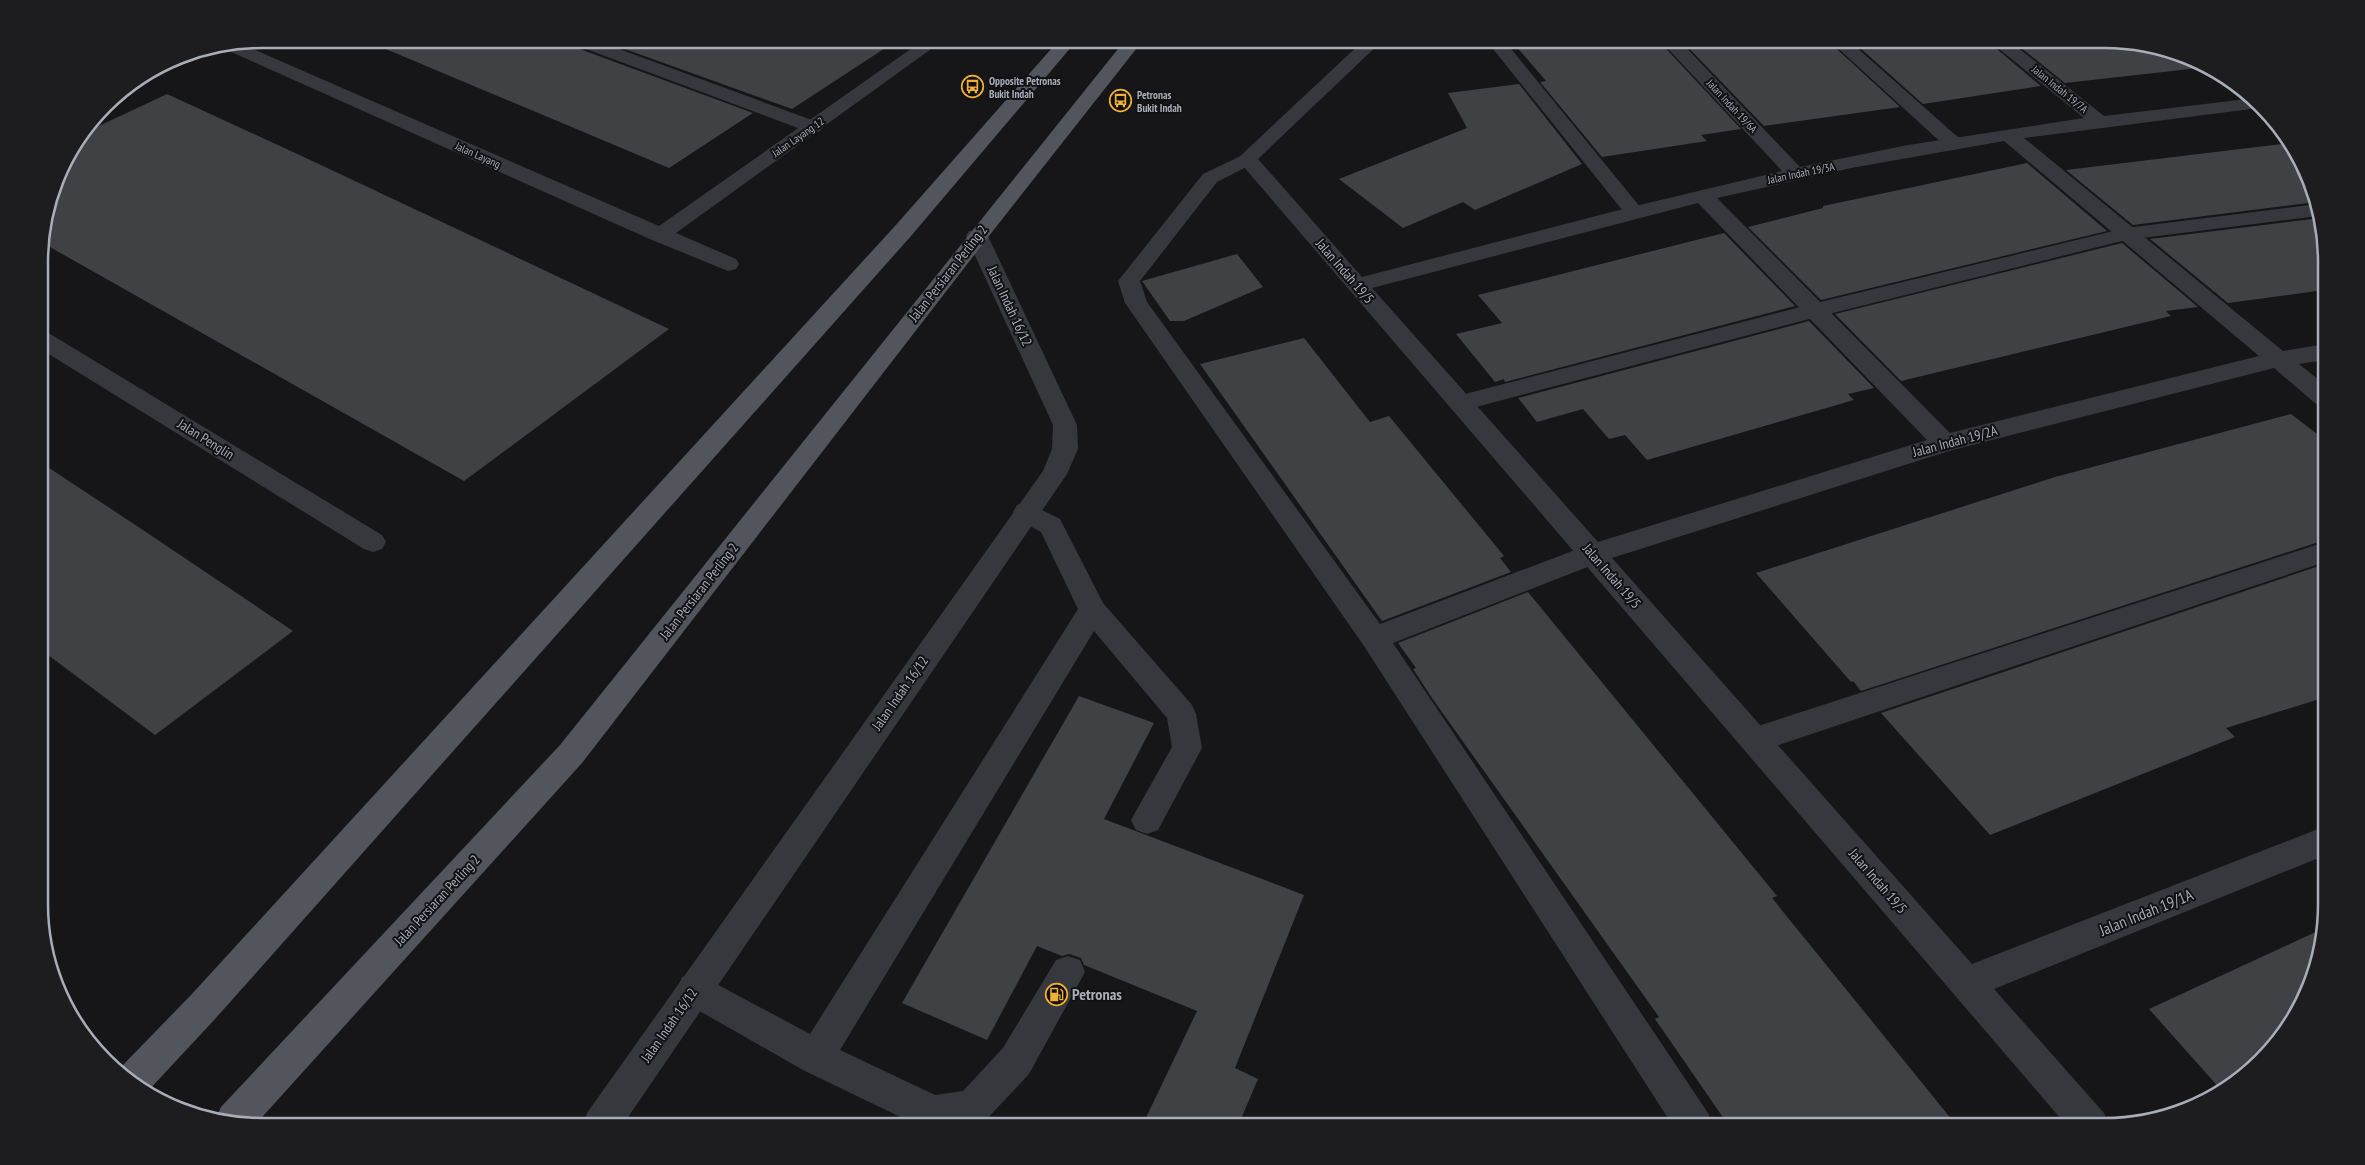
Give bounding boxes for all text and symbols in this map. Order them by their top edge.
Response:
street label: Jalan Indah 19/7A [2028,62,2091,116]
place label: Opposite Petronas Bukit Indah [989,74,1061,101]
bus stop icon: Opposite Petronas Bukit Indah [961,75,985,99]
street label: Jalan Indah 19/6A [1703,76,1761,136]
place label: Petronas Bukit Indah [1137,88,1182,115]
bus stop icon: Petronas Bukit Indah [1109,89,1133,113]
street label: Jalan Layang 12 [768,114,827,161]
street label: Jalan Layang [452,138,503,171]
street label: Jalan Indah 19/3A [1765,159,1837,187]
street label: Jalan Persiaran Perling 2 [904,221,991,326]
street label: Jalan Indah 19/5 [1311,234,1378,307]
street label: Jalan Indah 16/12 [983,262,1036,349]
street label: Jalan Penglin [174,414,238,463]
street label: Jalan Indah 19/2A [1910,421,2000,461]
street label: Jalan Persiaran Perling 2 [655,539,742,644]
street label: Jalan Indah 19/5 [1578,539,1645,612]
street label: Jalan Indah 16/12 [867,652,932,734]
street label: Jalan Indah 19/5 [1844,844,1911,917]
street label: Jalan Persiaran Perling 2 [390,851,484,950]
street label: Jalan Indah 19/1A [2095,884,2196,940]
fuel station icon: Petronas [1044,982,1068,1006]
street label: Jalan Indah 16/12 [636,984,701,1066]
place label: Petronas [1072,984,1122,1004]

